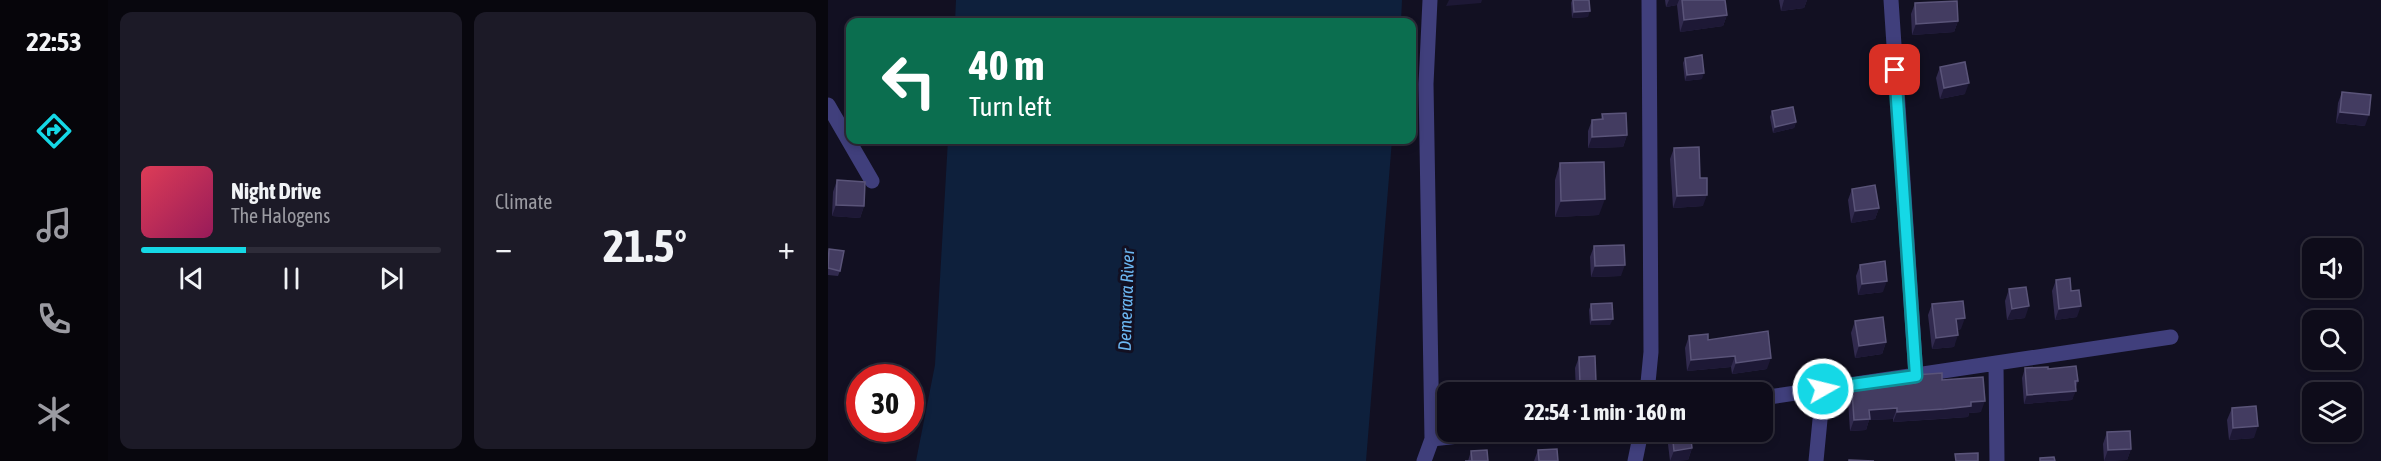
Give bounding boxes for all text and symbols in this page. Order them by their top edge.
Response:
text: 22:53 [26,26,82,57]
text: 40 m [969,41,1044,89]
icon: left [870,42,948,120]
pin [1869,44,1920,95]
icon: arrive [1878,53,1911,86]
text: Turn left [969,91,1052,122]
icon: directions [33,110,75,152]
text: Night Drive [231,178,321,204]
text: Climate [495,190,552,213]
icon: music [33,204,75,246]
text: The Halogens [231,204,330,227]
text: 21.5° [603,220,687,272]
text: − [495,228,512,266]
text: + [778,228,795,266]
map controls [2302,238,2362,442]
button: sound [2302,238,2362,298]
water label: Demerara River [1114,248,1138,351]
icon: previous [175,262,208,295]
icon: pause [275,262,308,295]
icon: next [375,262,408,295]
icon: phone [33,298,75,340]
button: search [2302,310,2362,370]
position arrow [1791,357,1855,421]
speed limit sign: 30 [846,364,924,442]
button: layers [2302,382,2362,442]
icon: climate [33,393,75,435]
text: 22:54 · 1 min · 160 m [1524,399,1686,425]

